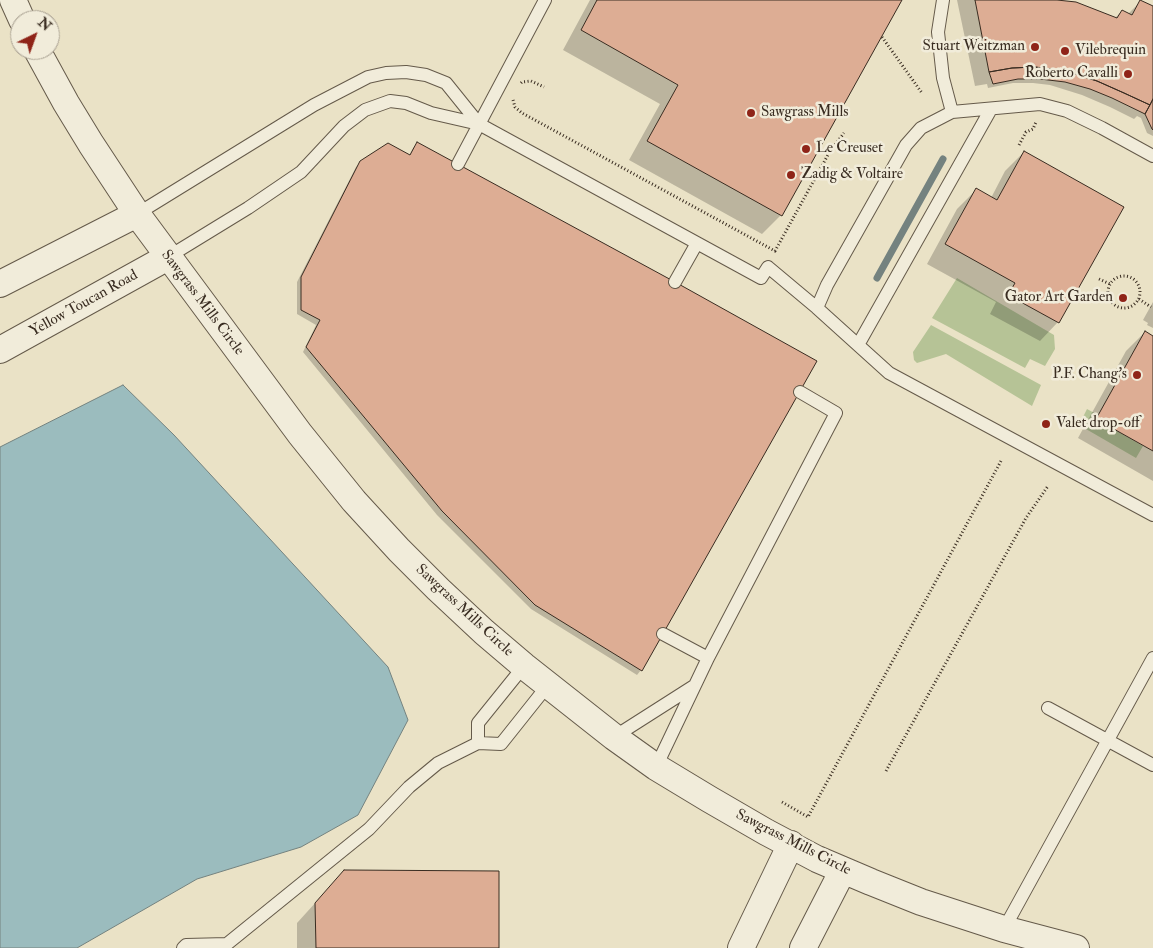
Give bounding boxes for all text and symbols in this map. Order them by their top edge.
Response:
north arrow [10,10,60,60]
text: N [34,14,55,35]
place label: Stuart Weitzman [923,38,1025,56]
marker: Stuart Weitzman [1029,41,1041,53]
place label: Vilebrequin [1075,42,1146,60]
marker: Vilebrequin [1059,45,1071,57]
place label: Roberto Cavalli [1025,65,1118,83]
marker: Roberto Cavalli [1122,68,1134,80]
place label: Sawgrass Mills [761,104,848,122]
marker: Sawgrass Mills [745,107,757,119]
place label: Le Creuset [816,140,883,158]
marker: Le Creuset [800,143,812,155]
place label: Zadig & Voltaire [801,166,903,184]
marker: Zadig & Voltaire [785,169,797,181]
street label: Sawgrass Mills Circle [157,247,247,359]
street label: Yellow Toucan Road [27,267,141,341]
place label: Gator Art Garden [1005,289,1113,307]
marker: Gator Art Garden [1117,292,1129,304]
place label: P.F. Chang's [1052,366,1127,384]
marker: P.F. Chang's [1131,369,1143,381]
place label: Valet drop-off [1056,415,1139,433]
marker: Valet drop-off [1040,418,1052,430]
street label: Sawgrass Mills Circle [411,561,517,661]
street label: Sawgrass Mills Circle [732,806,854,880]

